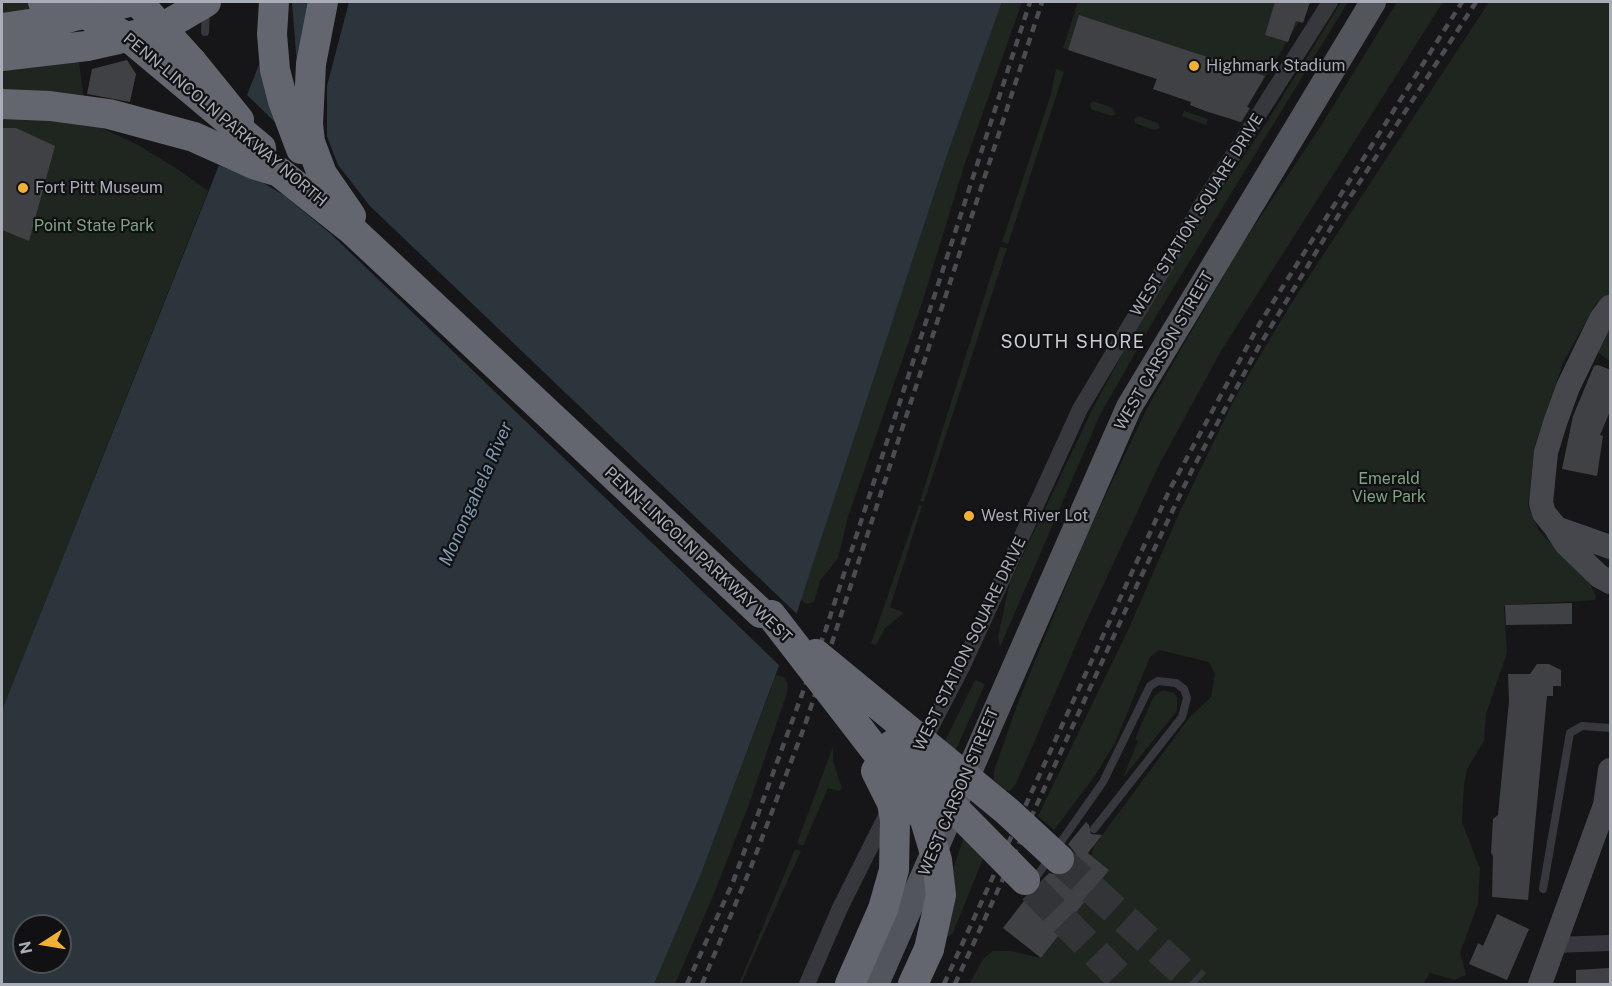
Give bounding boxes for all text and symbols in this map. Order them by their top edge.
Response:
street label: PENN-LINCOLN PARKWAY NORTH [119,29,331,211]
place label: Highmark Stadium [1206,56,1345,76]
marker: Highmark Stadium [1187,59,1201,73]
street label: WEST STATION SQUARE DRIVE [1127,110,1267,320]
place label: Fort Pitt Museum [35,178,163,198]
marker: Fort Pitt Museum [16,181,30,195]
park label: Point State Park [34,216,154,236]
street label: WEST CARSON STREET [1111,268,1217,434]
district label: SOUTH SHORE [1000,331,1146,353]
water label: Monongahela River [435,419,517,569]
street label: PENN-LINCOLN PARKWAY WEST [600,463,796,647]
park label: Emerald View Park [1352,469,1426,507]
place label: West River Lot [981,506,1088,526]
marker: West River Lot [962,509,976,523]
street label: WEST STATION SQUARE DRIVE [910,534,1030,754]
street label: WEST CARSON STREET [915,705,1003,879]
north arrow [12,914,72,974]
text: N [15,939,36,956]

